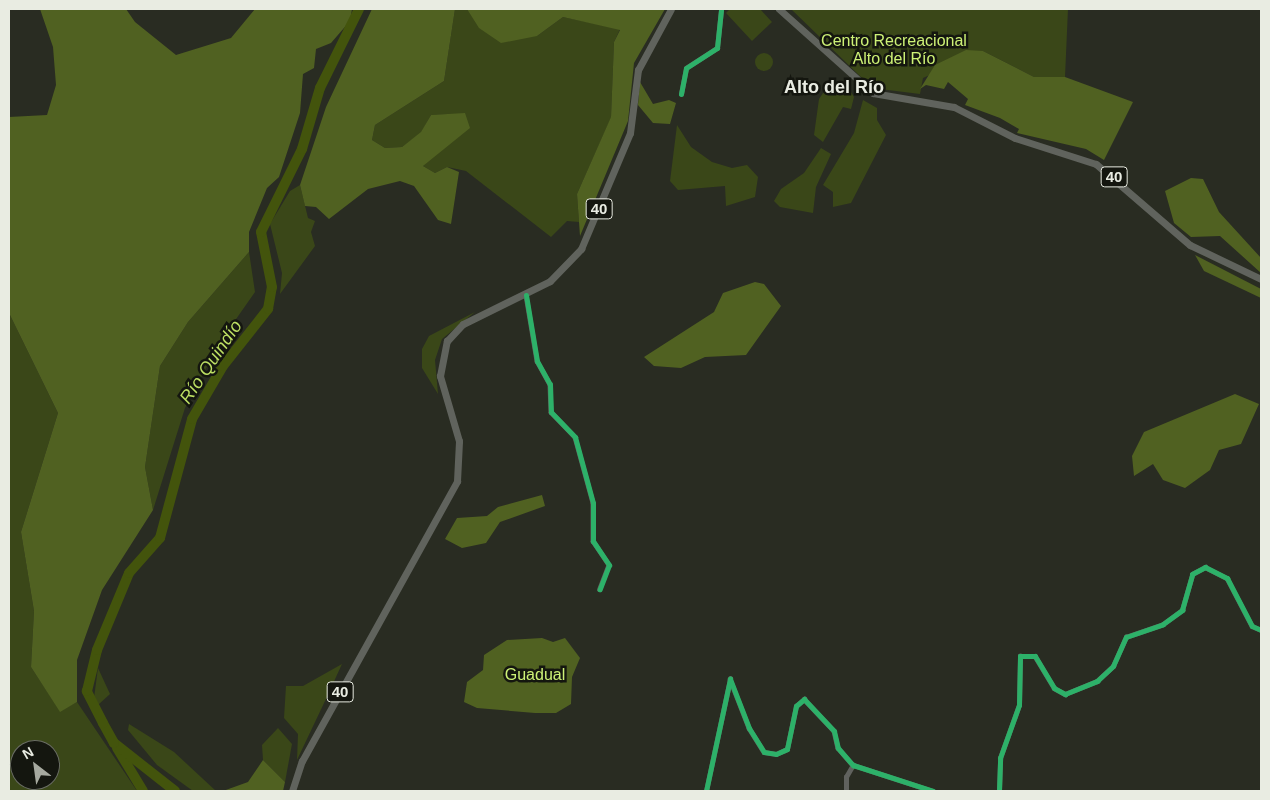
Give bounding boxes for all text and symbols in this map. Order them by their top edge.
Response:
park label: Centro Recreacional Alto del Río [821,31,967,69]
district label: Alto del Río [784,76,884,98]
road number: 40 [1100,164,1128,190]
road number: 40 [585,196,613,222]
water label: Río Quindío [175,316,247,408]
park label: Guadual [505,665,565,685]
road number: 40 [326,680,354,704]
north arrow [10,740,60,790]
text: N [20,743,36,762]

